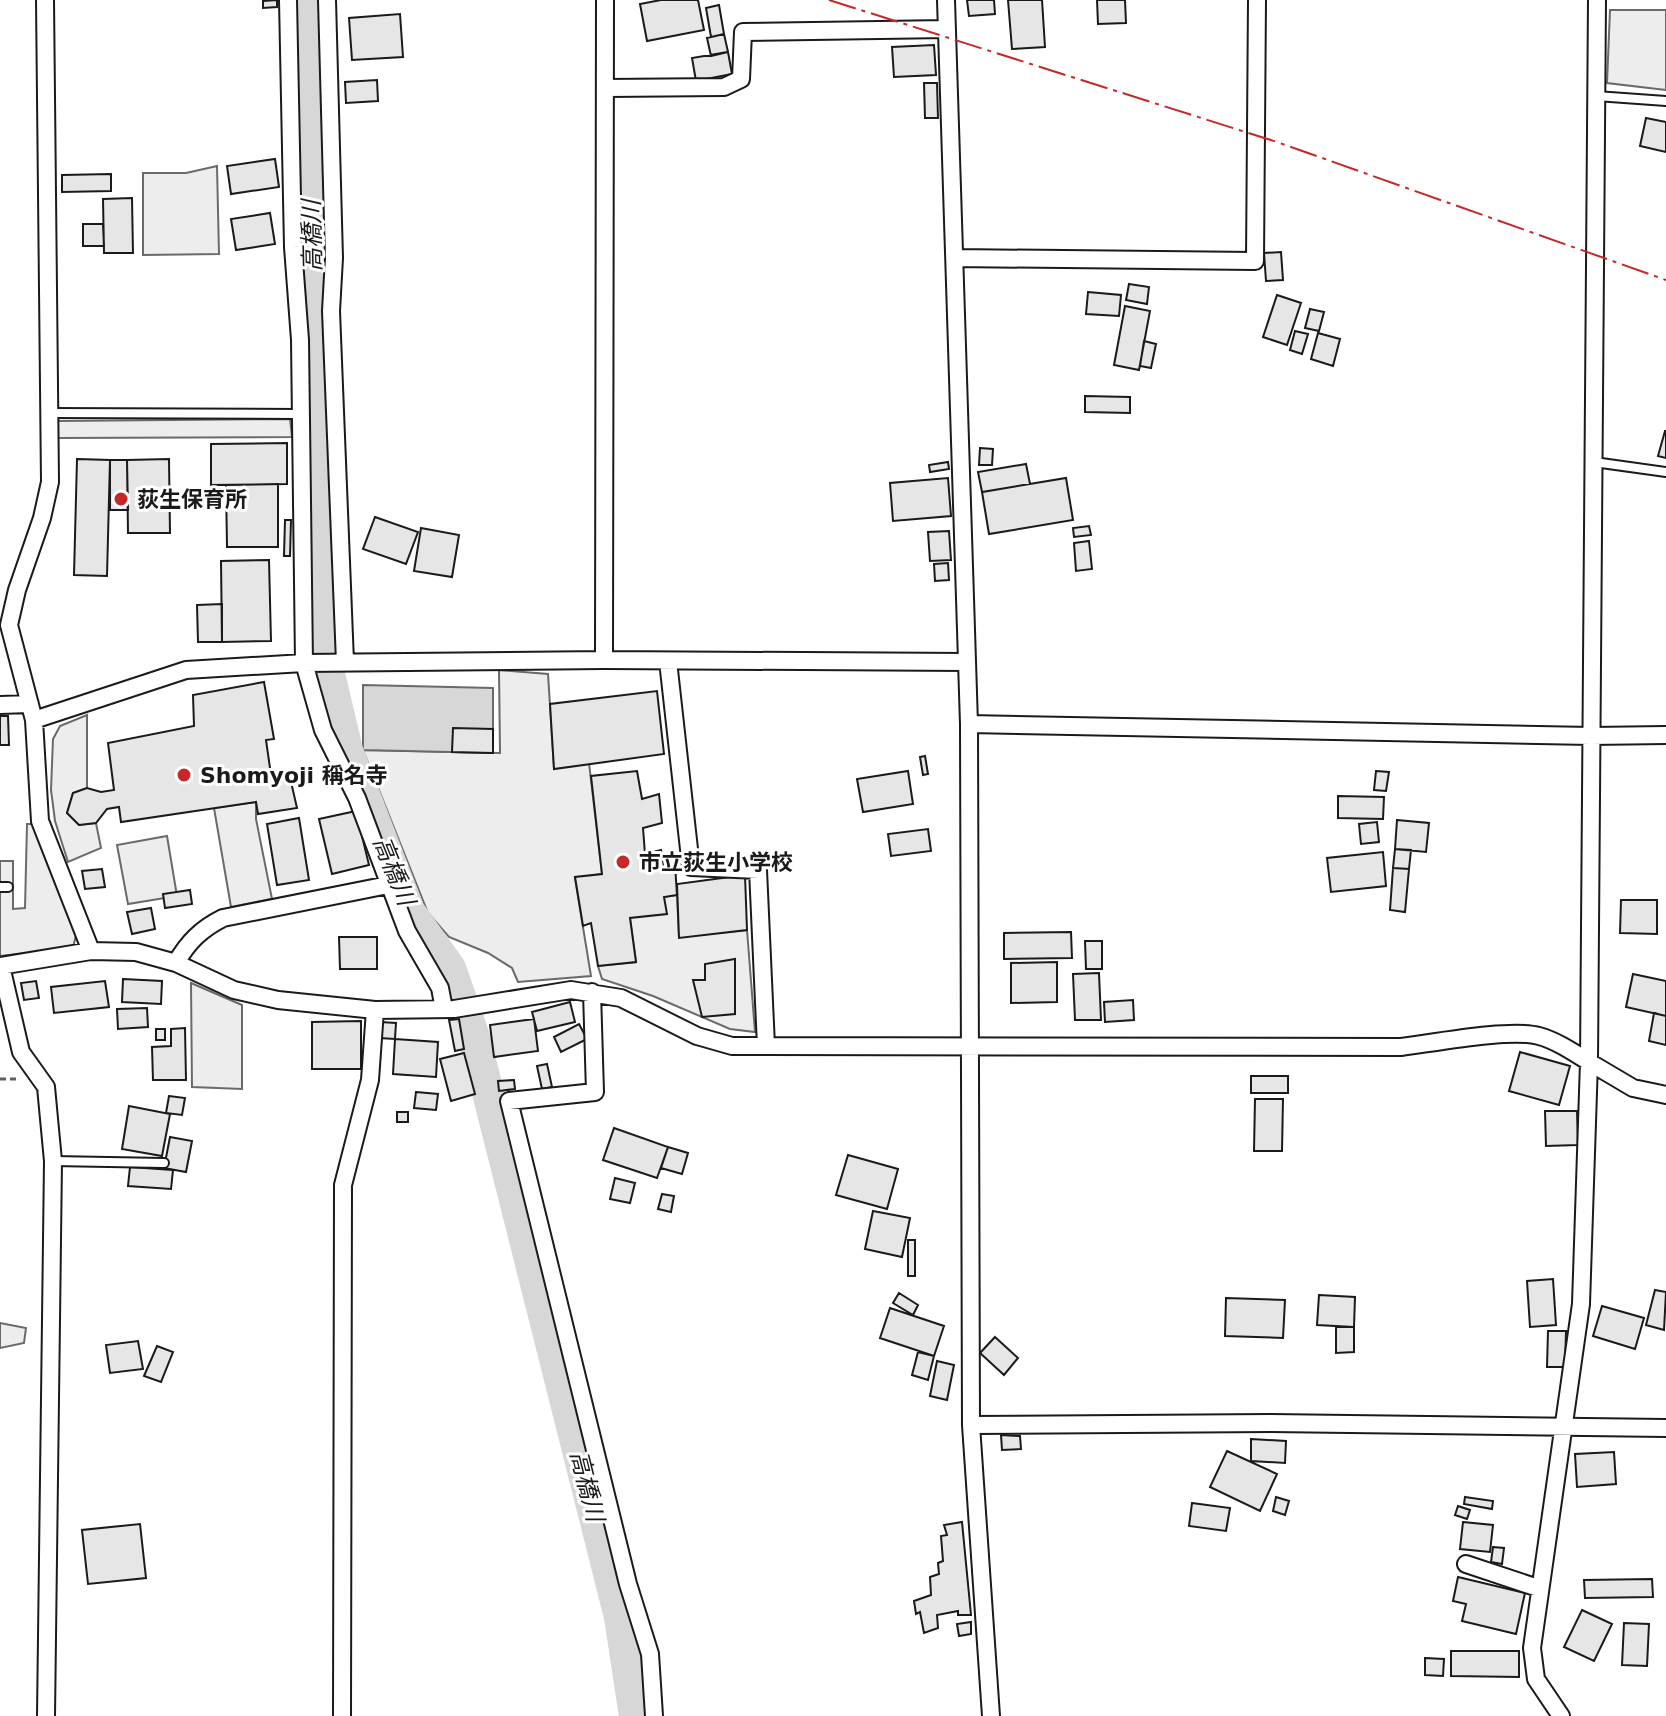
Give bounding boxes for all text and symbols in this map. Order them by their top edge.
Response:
water label: 高橋川 [297,197,327,272]
place label: 荻生保育所 [137,487,247,512]
marker: 荻生保育所 [112,490,130,508]
place label: Shomyoji 稱名寺 [200,763,388,788]
marker: Shomyoji 稱名寺 [175,766,193,784]
water label: 高橋川 [368,832,422,912]
place label: 市立荻生小学校 [639,850,793,875]
marker: 市立荻生小学校 [614,853,632,871]
water label: 高橋川 [565,1448,610,1527]

